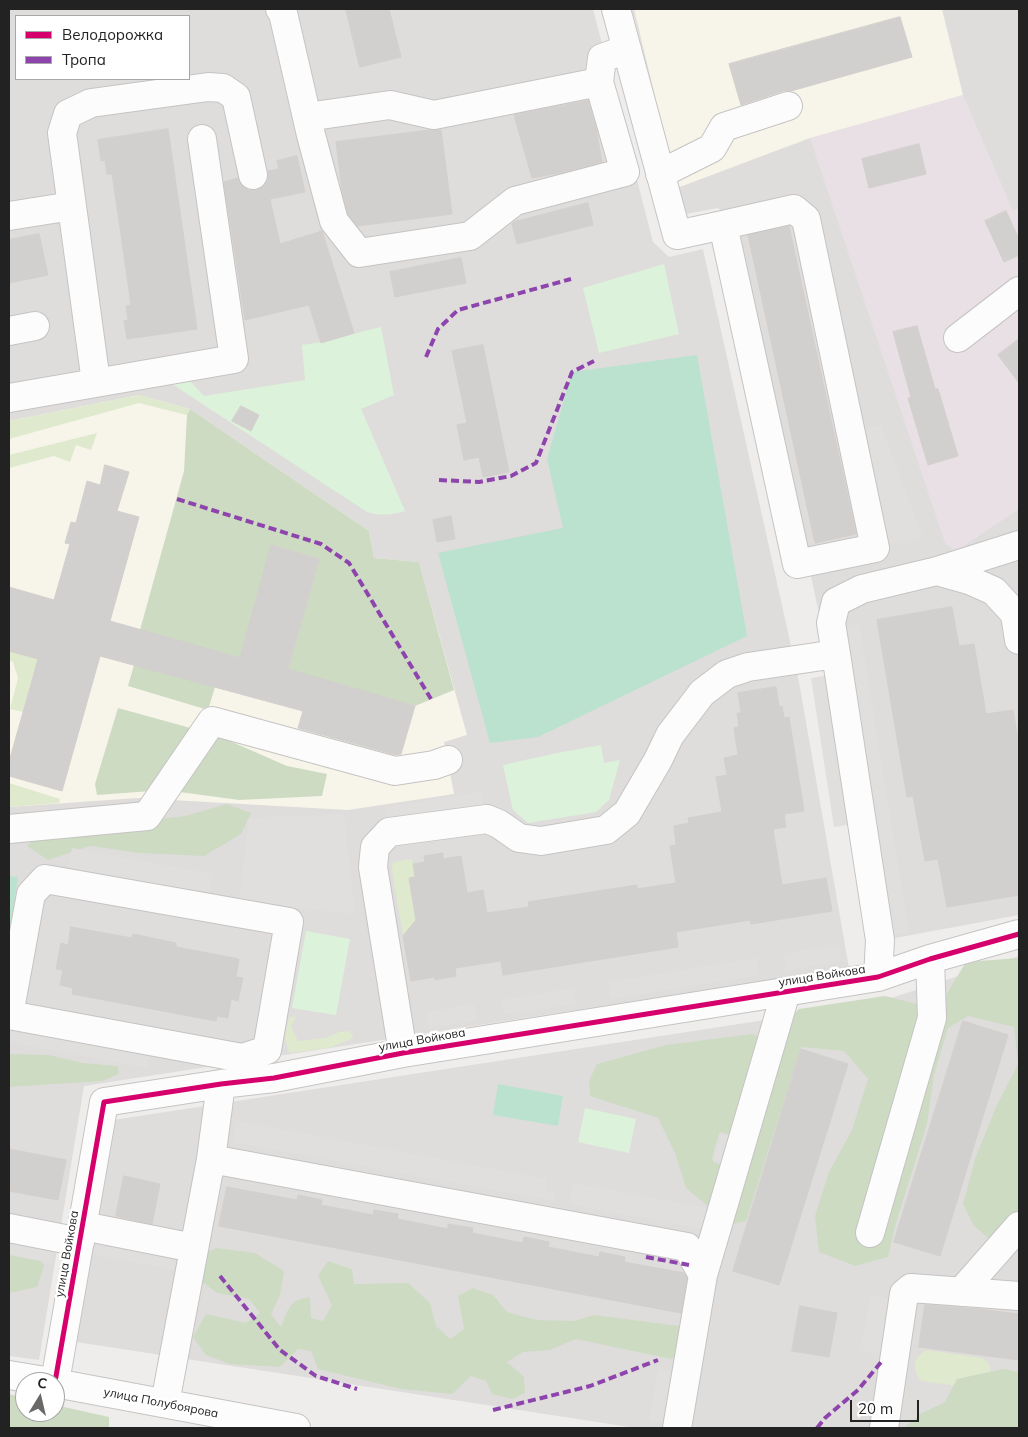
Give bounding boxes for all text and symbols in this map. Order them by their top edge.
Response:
legend [15,15,190,80]
text: Велодорожка [62,25,163,44]
text: Тропа [62,50,106,69]
street label: улица Войкова [778,962,866,990]
street label: улица Войкова [378,1025,466,1055]
street label: улица Войкова [52,1210,82,1298]
north arrow [15,1372,65,1422]
text: С [36,1374,48,1393]
street label: улица Полубоярова [102,1385,220,1421]
scale bar [853,1390,922,1422]
text: 20 m [858,1399,893,1418]

